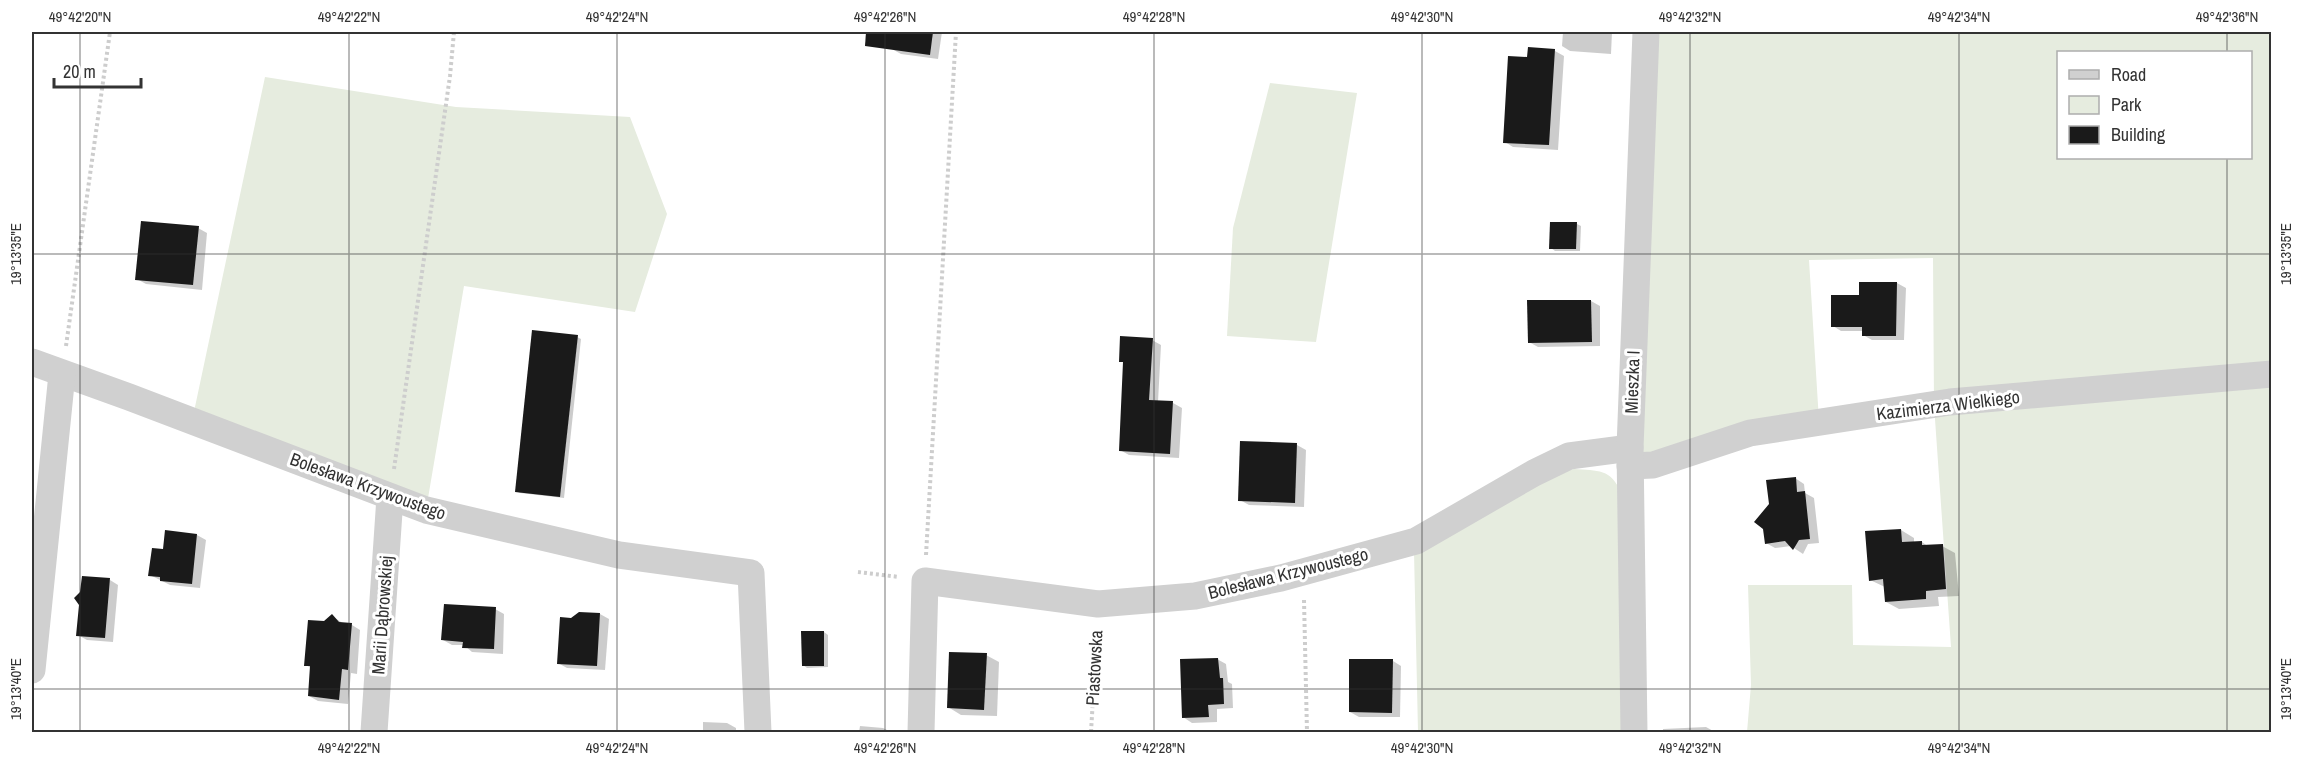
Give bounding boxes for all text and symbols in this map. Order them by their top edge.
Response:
text: 49°42'20"N [49,6,111,27]
text: 49°42'22"N [318,6,380,27]
text: 49°42'24"N [586,6,648,27]
text: 49°42'26"N [854,6,916,27]
text: 49°42'28"N [1123,6,1185,27]
text: 49°42'30"N [1391,6,1453,27]
text: 49°42'32"N [1659,6,1721,27]
text: 49°42'34"N [1928,6,1990,27]
text: 49°42'36"N [2196,6,2258,27]
scale bar [54,51,141,89]
legend [2057,51,2252,159]
text: 20 m [63,59,96,84]
text: Road [2111,62,2146,87]
text: Park [2111,92,2142,117]
text: Building [2111,122,2166,147]
text: 19°13'35"E [5,223,26,285]
text: 19°13'35"E [2275,223,2296,285]
street label: Mieszka I [1618,350,1646,414]
street label: Kazimierza Wielkiego [1875,384,2021,426]
street label: Bolesława Krzywoustego [287,446,449,526]
street label: Bolesława Krzywoustego [1205,541,1371,605]
street label: Marii Dąbrowskiej [365,555,399,675]
street label: Piastowska [1080,630,1108,706]
text: 19°13'40"E [5,658,26,720]
text: 19°13'40"E [2275,658,2296,720]
text: 49°42'22"N [318,737,380,758]
text: 49°42'24"N [586,737,648,758]
text: 49°42'26"N [854,737,916,758]
text: 49°42'28"N [1123,737,1185,758]
text: 49°42'30"N [1391,737,1453,758]
text: 49°42'32"N [1659,737,1721,758]
text: 49°42'34"N [1928,737,1990,758]

